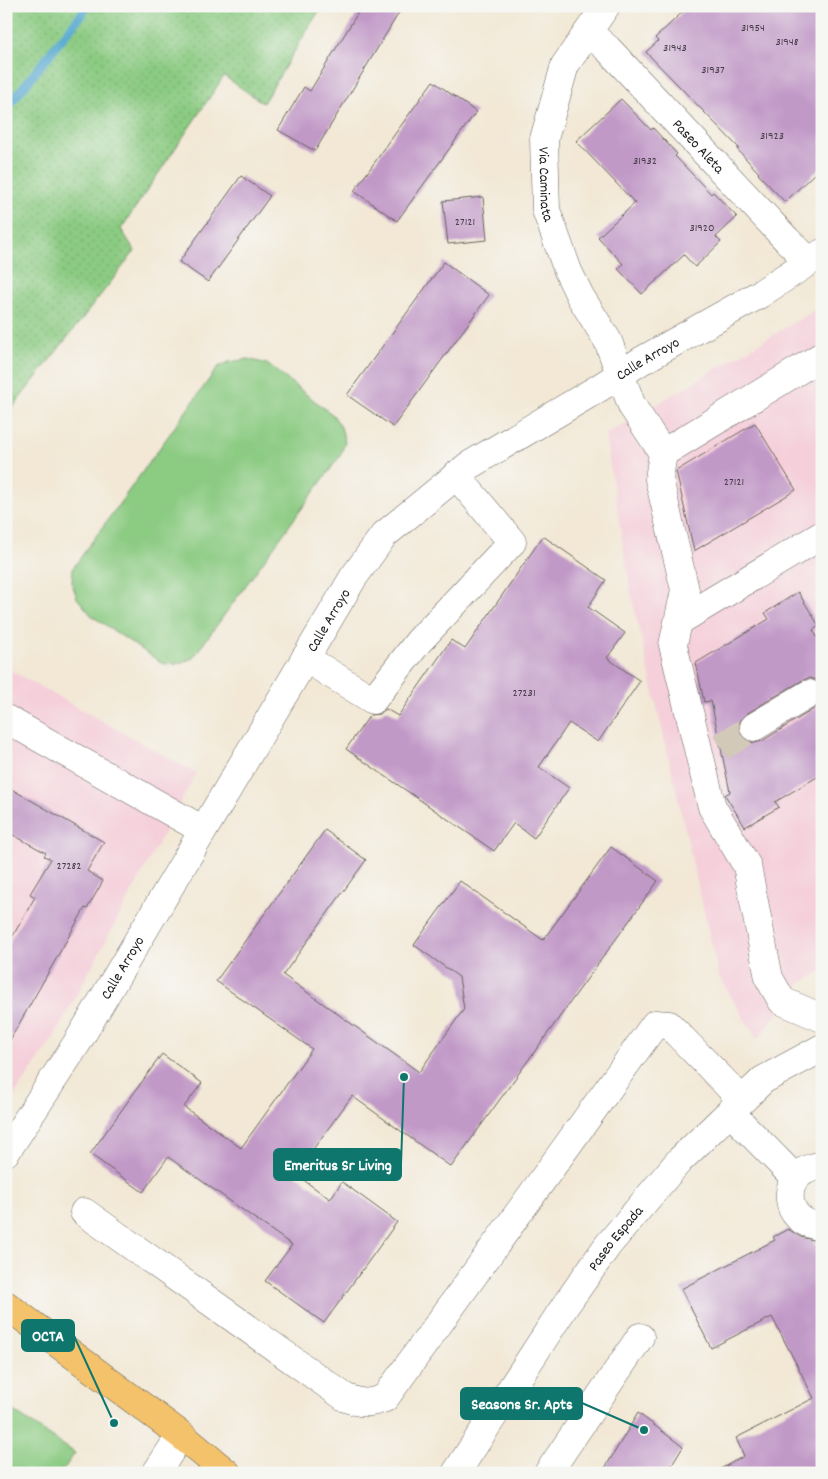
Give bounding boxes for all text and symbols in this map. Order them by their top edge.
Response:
house number: 31954 [741,20,765,37]
house number: 31948 [775,34,799,51]
house number: 31943 [663,40,687,57]
house number: 31937 [701,62,725,79]
street label: Paseo Aleta [666,115,729,180]
house number: 31923 [760,128,784,145]
street label: Via Caminata [531,147,559,226]
house number: 31932 [633,153,657,170]
house number: 27121 [455,214,475,231]
house number: 31920 [689,220,715,237]
street label: Calle Arroyo [612,332,685,387]
house number: 27121 [724,474,744,491]
street label: Calle Arroyo [302,585,357,657]
house number: 27231 [512,685,536,702]
house number: 27282 [56,858,82,875]
street label: Calle Arroyo [96,932,151,1004]
callout: Emeritus Sr Living [274,1149,401,1180]
text: Emeritus Sr Living [284,1155,392,1178]
street label: Paseo Espada [584,1201,650,1276]
callout: OCTA [22,1320,74,1351]
text: OCTA [32,1326,64,1349]
callout: Seasons Sr. Apts [461,1388,582,1419]
text: Seasons Sr. Apts [471,1394,573,1417]

